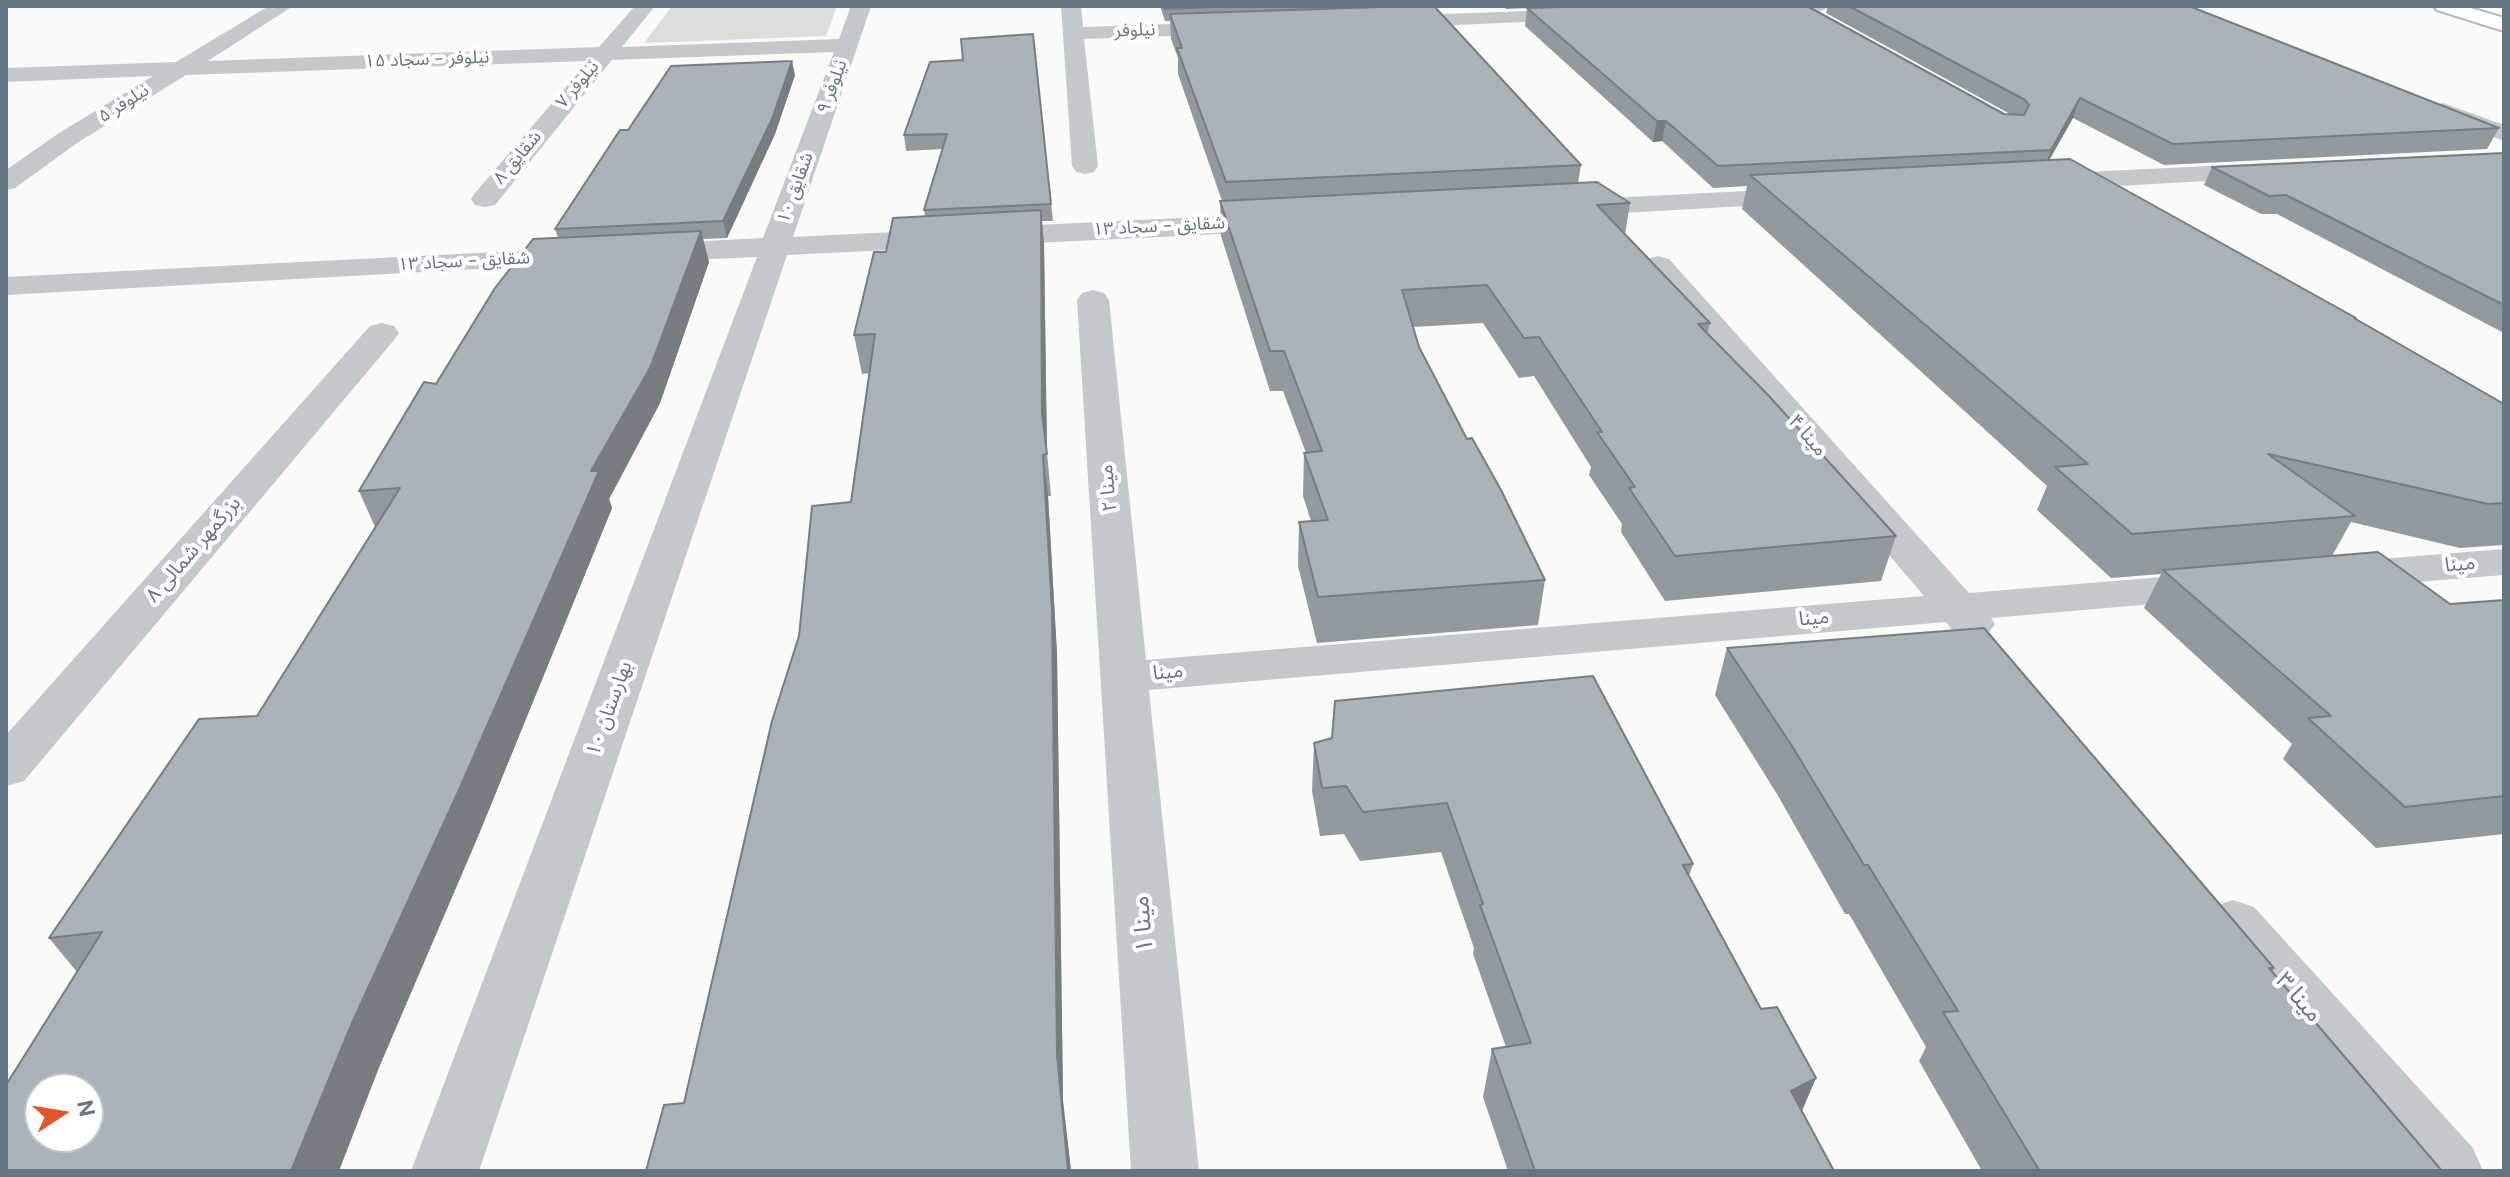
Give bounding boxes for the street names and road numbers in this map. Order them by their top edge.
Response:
street label: نیلوفر [1114,19,1156,43]
street label: نیلوفر - سجاد ۱۵ [364,47,490,73]
street label: نیلوفر ۷ [552,57,604,113]
street label: نیلوفر ۹ [813,57,853,117]
street label: نیلوفر ۵ [95,80,153,128]
street label: شقایق ۸ [489,127,547,189]
street label: شقایق ۱۰ [773,150,819,226]
street label: شقایق - سجاد ۱۳ [1092,213,1226,241]
street label: شقایق - سجاد ۱۳ [397,248,531,276]
street label: مینا ۴ [1782,410,1832,462]
street label: مینا ۲ [1095,463,1123,513]
street label: بزرگمهر شمالی ۸ [141,492,247,608]
street label: مینا [2444,552,2476,578]
street label: مینا [1798,606,1830,632]
street label: بهارستان ۱۰ [582,658,638,760]
street label: مینا [1152,660,1184,686]
street label: مینا ۱ [1127,894,1161,954]
street label: مینا ۳ [2268,967,2328,1029]

